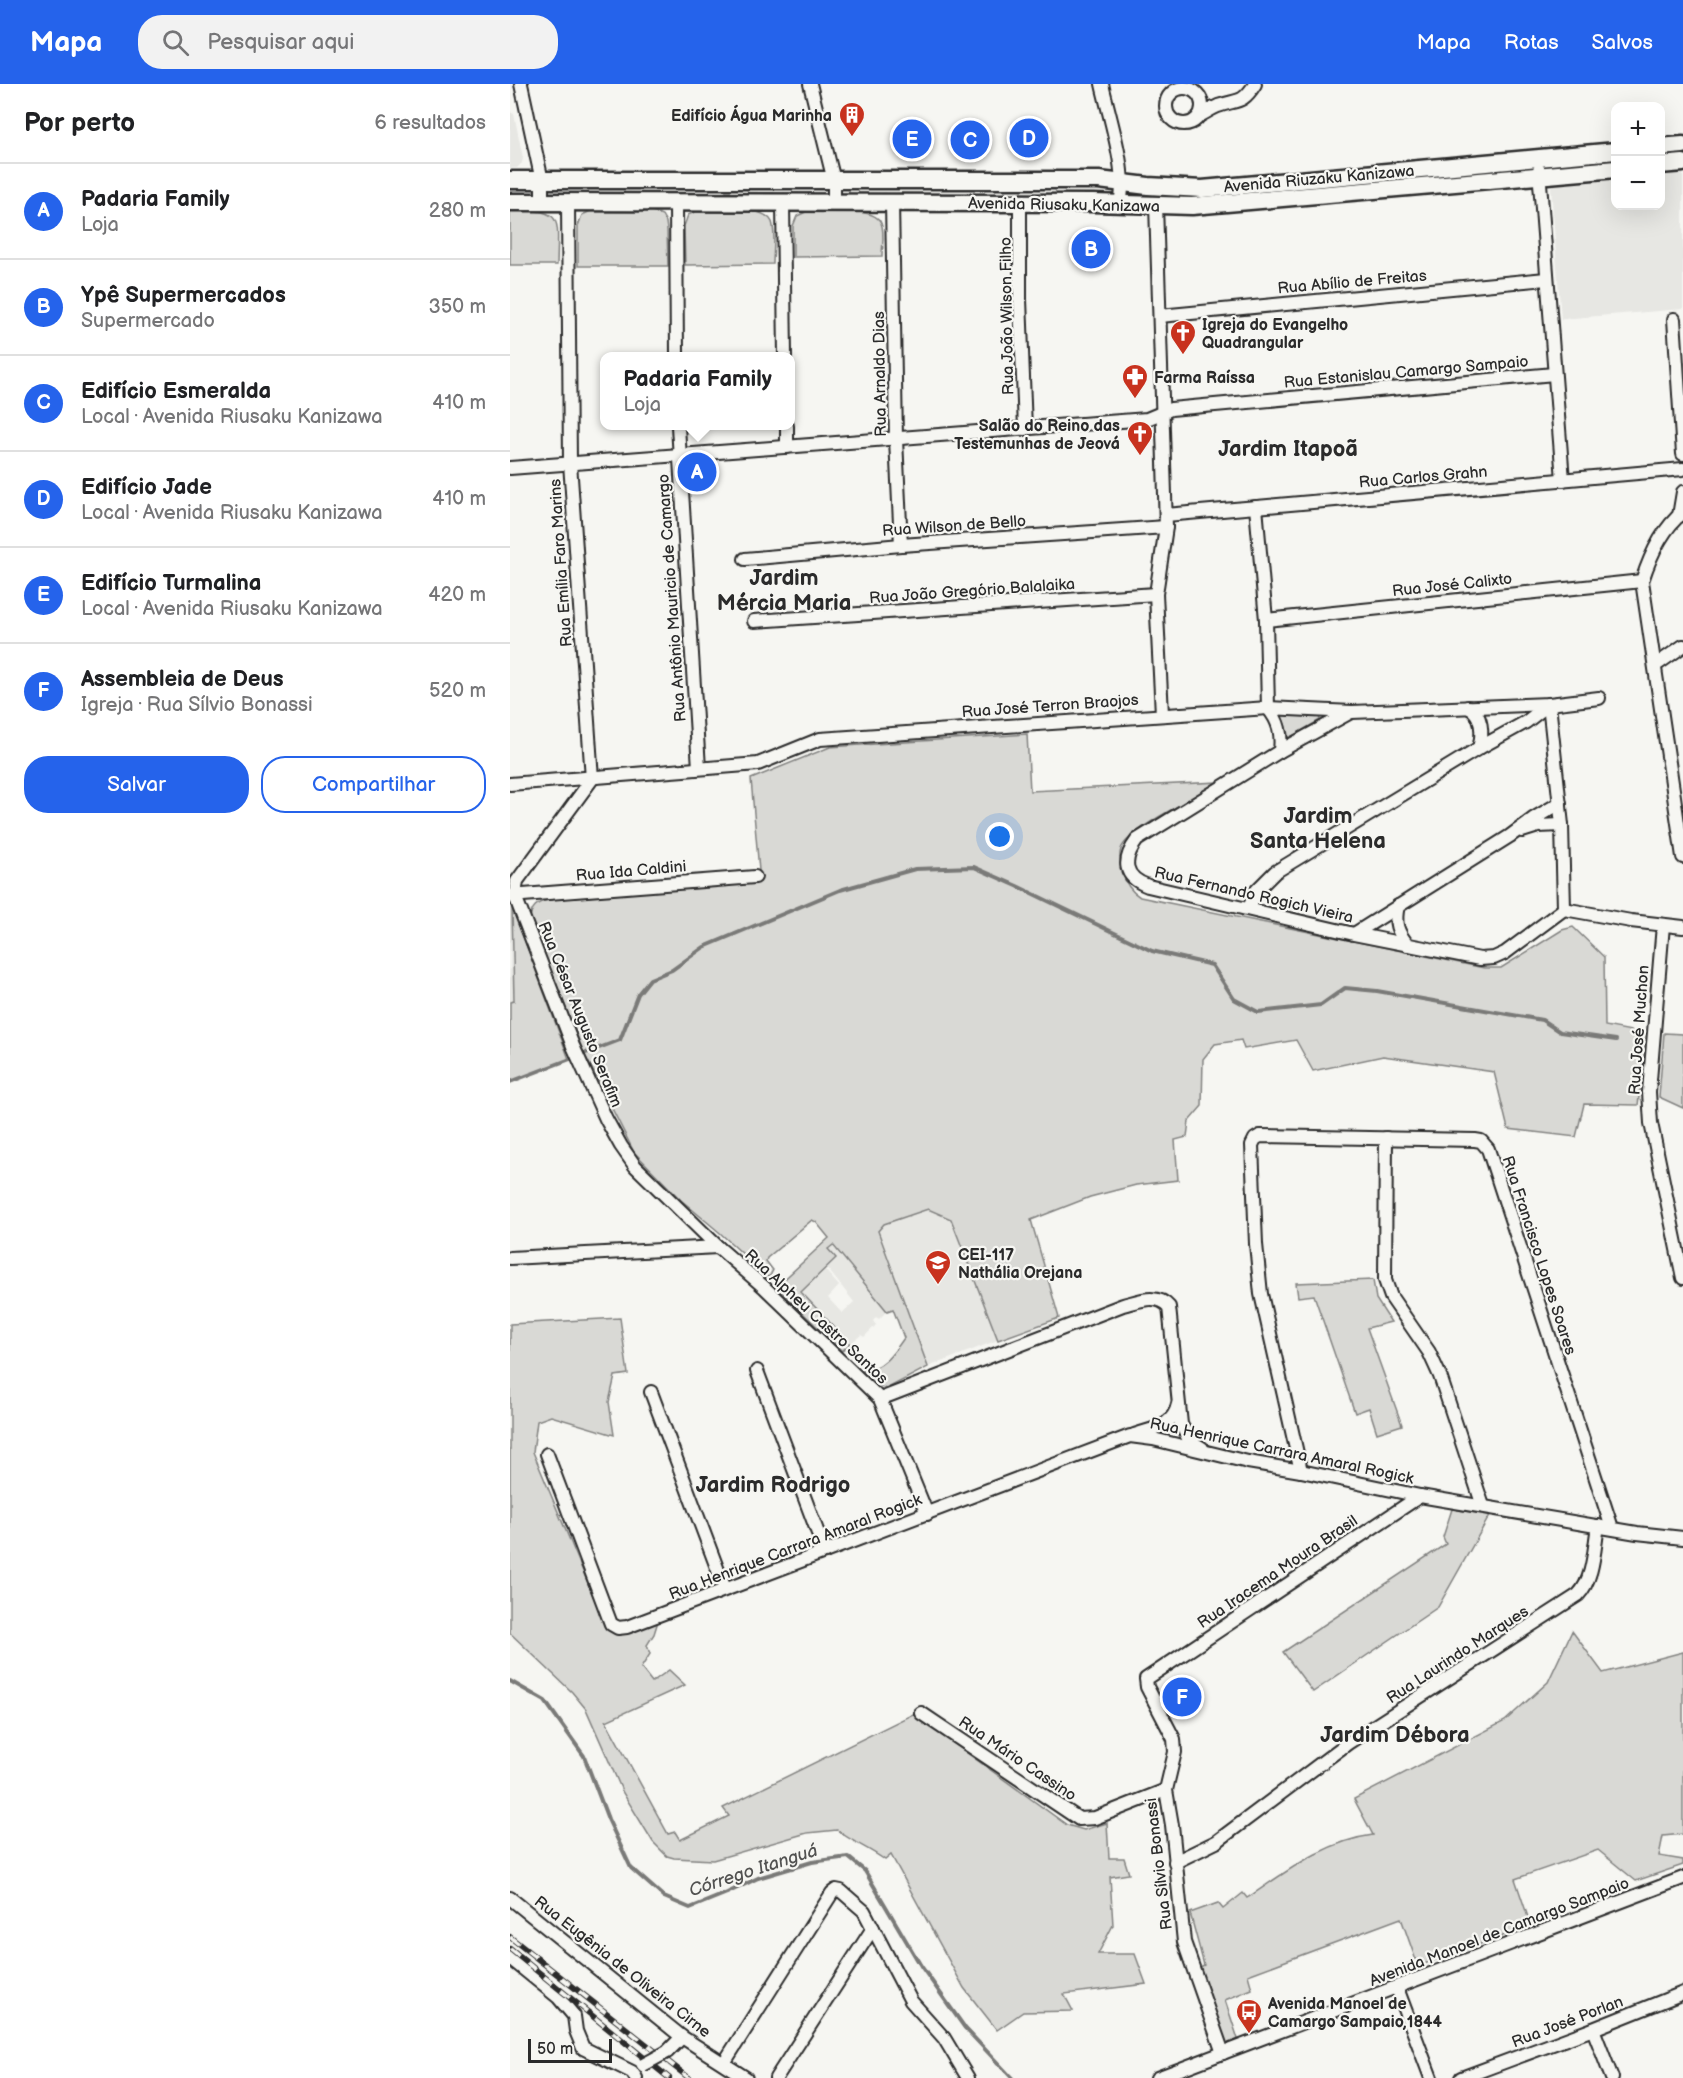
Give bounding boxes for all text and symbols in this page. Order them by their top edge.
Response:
search box [138,15,558,69]
text: Mapa [30,26,102,59]
icon: search [159,26,192,59]
text: Pesquisar aqui [207,29,354,56]
text: Mapa [1417,30,1471,55]
text: Rotas [1504,30,1559,55]
text: Salvos [1592,30,1653,55]
building icon: Edifício Água Marinha [837,100,867,138]
map controls [1611,102,1665,210]
button: + [1611,102,1665,156]
place label: Edifício Água Marinha [671,104,832,126]
text: Por perto [24,108,135,139]
text: 6 resultados [375,111,486,135]
pin: E [892,116,932,162]
pin: D [1010,116,1048,160]
pin: C [950,118,990,162]
button: − [1611,156,1665,210]
street label: Avenida Riuzaku Kanizawa [1223,162,1415,197]
text: Padaria Family [81,186,230,213]
street label: Avenida Riusaku Kanizawa [968,194,1160,217]
text: A [37,199,50,223]
text: 280 m [429,199,486,223]
text: Loja [81,213,119,237]
pin: B [1072,226,1110,272]
street label: Rua João Wilson Filho [997,237,1018,395]
street label: Rua Abílio de Freitas [1277,267,1428,298]
text: Ypê Supermercados [81,282,286,309]
text: B [36,295,51,319]
text: 350 m [429,295,486,319]
text: Supermercado [81,309,215,333]
street label: Rua Arnaldo Dias [870,311,891,437]
place label: Igreja do Evangelho Quadrangular [1202,316,1348,353]
church icon: Igreja do Evangelho Quadrangular [1168,318,1198,356]
popup [600,352,795,430]
street label: Rua Estanislau Camargo Sampaio [1283,352,1529,393]
pharmacy icon: Farma Raíssa [1120,362,1150,400]
text: Padaria Family [623,366,772,393]
place label: Farma Raíssa [1154,369,1255,388]
text: Edifício Esmeralda [81,378,271,405]
text: C [36,391,51,415]
text: 410 m [432,391,486,415]
text: Loja [623,393,661,417]
text: Local · Avenida Riusaku Kanizawa [81,405,382,429]
place label: Salão do Reino das Testemunhas de Jeová [954,417,1120,454]
church icon: Salão do Reino das Testemunhas de Jeová [1125,419,1155,457]
district label: Jardim Itapoã [1218,436,1358,463]
pin: A [678,450,717,494]
street label: Rua Carlos Grahn [1358,462,1488,493]
street label: Rua Antônio Mauricio de Camargo [654,473,691,723]
text: Edifício Jade [81,474,212,501]
street label: Rua Emília Faro Marins [546,478,577,647]
text: D [37,487,50,511]
text: 410 m [432,487,486,511]
text: Local · Avenida Riusaku Kanizawa [81,501,382,525]
street label: Rua Wilson de Bello [882,512,1027,541]
district label: Jardim Mércia Maria [717,565,851,617]
text: Edifício Turmalina [81,570,261,597]
street label: Rua José Calixto [1391,570,1513,601]
street label: Rua João Gregório Balalaika [869,575,1076,608]
text: E [37,583,50,607]
text: 420 m [428,583,486,607]
text: Local · Avenida Riusaku Kanizawa [81,597,382,621]
text: Assembleia de Deus [81,666,284,693]
text: F [37,679,50,703]
text: 520 m [429,679,486,703]
street label: Rua José Terron Braojos [961,691,1139,722]
text: Igreja · Rua Sílvio Bonassi [81,693,313,717]
button: Salvar [24,756,249,813]
button: Compartilhar [261,756,486,813]
district label: Jardim Santa Helena [1250,803,1386,855]
your location [985,822,1014,851]
street label: Rua Ida Caldini [575,857,687,886]
street label: Rua Fernando Rogich Vieira [1152,863,1355,928]
street label: Rua César Augusto Serafim [534,919,626,1110]
street label: Rua José Muchon [1625,965,1654,1096]
street label: Rua Francisco Lopes Soares [1497,1154,1580,1357]
street label: Rua Alpheu Castro Santos [740,1246,892,1388]
place label: CEI-117 Nathália Orejana [958,1246,1082,1283]
school or university icon: CEI-117 Nathália Orejana [923,1248,953,1286]
street label: Rua Henrique Carrara Amaral Rogick [1148,1414,1416,1489]
district label: Jardim Rodrigo [696,1472,850,1499]
street label: Rua Henrique Carrara Amaral Rogick [666,1490,925,1605]
street label: Rua Iracema Moura Brasil [1194,1512,1361,1633]
street label: Rua Laurindo Marques [1383,1602,1532,1708]
pin: F [1162,1674,1202,1720]
street label: Rua Mário Cassino [955,1713,1080,1806]
district label: Jardim Débora [1320,1722,1470,1749]
street label: Rua Sílvio Bonassi [1142,1797,1177,1931]
water label: Córrego Itanguá [686,1840,820,1901]
street label: Avenida Manoel de Camargo Sampaio [1367,1874,1632,1991]
street label: Rua Eugênia de Oliveira Cirne [530,1892,714,2042]
street label: Rua José Porlan [1509,1992,1626,2052]
place label: Avenida Manoel de Camargo Sampaio,1844 [1267,1995,1442,2032]
bus stop icon: Avenida Manoel de Camargo Sampaio,1844 [1234,1997,1264,2035]
scale bar [528,2036,612,2064]
text: 50 m [537,2040,573,2059]

